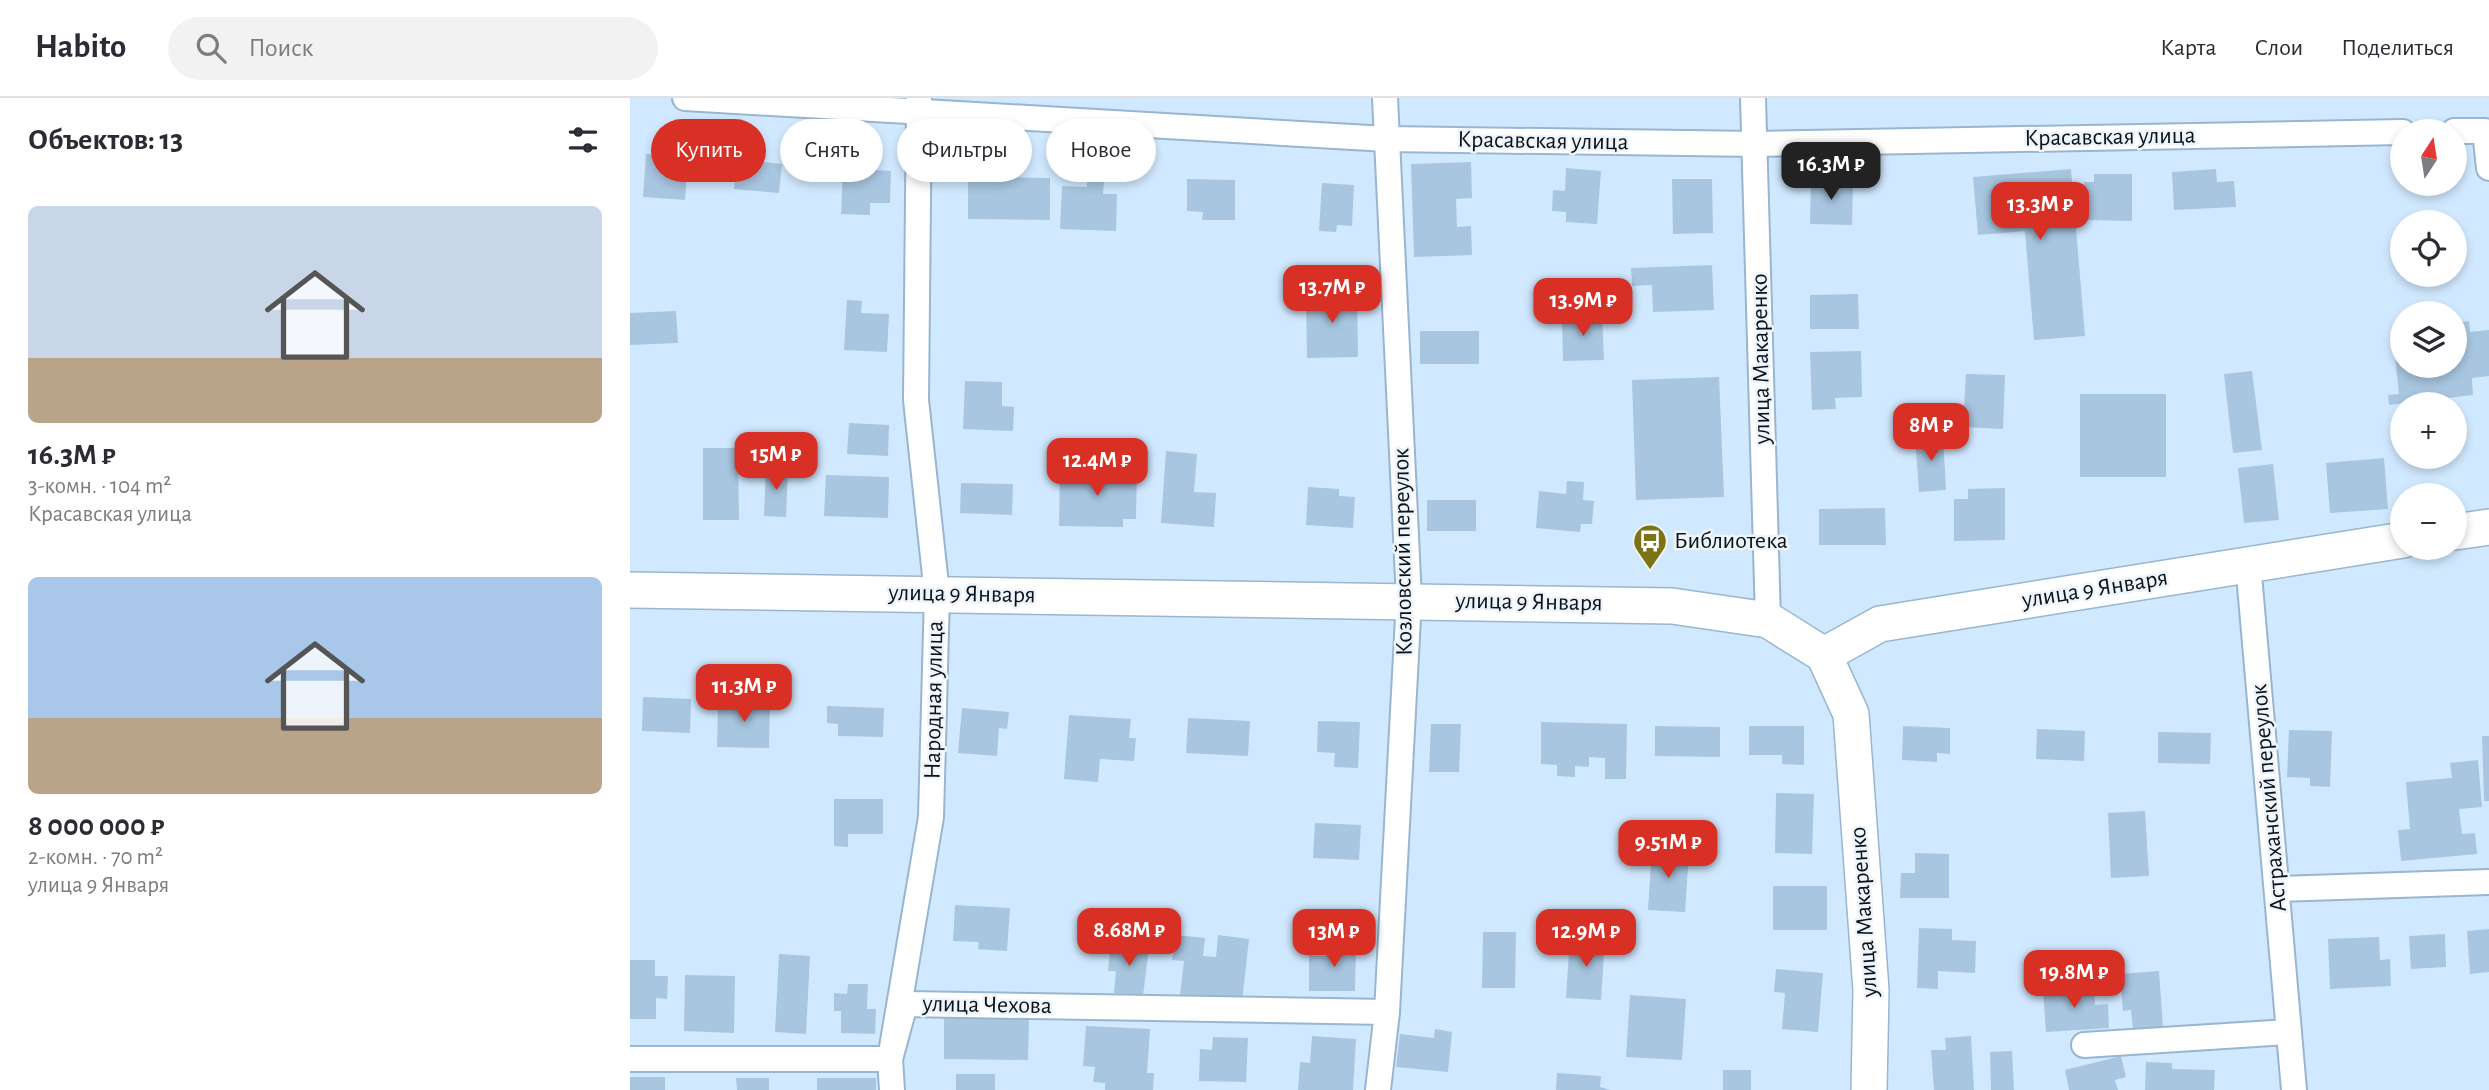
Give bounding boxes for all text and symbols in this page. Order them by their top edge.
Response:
search box [168,17,658,80]
icon: search [192,29,230,67]
text: Habito [35,31,126,64]
text: Поиск [248,35,313,61]
text: Карта [2160,36,2216,60]
text: Слои [2254,36,2303,60]
text: Поделиться [2341,36,2454,60]
chip: Купить [651,119,766,182]
chip: Снять [780,119,883,182]
chip: Фильтры [897,119,1032,182]
chip: Новое [1046,119,1156,182]
north arrow [2390,119,2468,196]
map controls [2390,119,2467,560]
icon: filters [564,121,602,159]
street label: Красавская улица [2024,124,2196,150]
text: Объектов: 13 [28,125,183,155]
street label: Красавская улица [1457,128,1629,154]
pin: 16.3M ₽ [1766,142,1896,202]
text: 16.3M ₽ [1797,153,1865,176]
pin: 13.3M ₽ [1975,183,2105,242]
text: 13.3M ₽ [2007,193,2073,216]
button: locate [2390,210,2467,287]
icon: home [252,252,378,378]
pin: 13.7M ₽ [1267,266,1397,325]
street label: улица Макаренко [1748,273,1775,446]
text: 13.7M ₽ [1299,276,1365,299]
pin: 13.9M ₽ [1518,278,1648,338]
text: 13.9M ₽ [1549,289,1617,312]
button: layers [2390,301,2467,378]
button: + [2390,392,2467,469]
pin: 8M ₽ [1890,404,1972,463]
text: 8M ₽ [1909,414,1953,437]
pin: 15M ₽ [727,432,825,492]
pin: 12.4M ₽ [1032,438,1162,498]
text: 16.3M ₽ [28,440,116,470]
text: 15M ₽ [751,443,801,466]
street label: Козловский переулок [1389,448,1417,656]
text: 12.4M ₽ [1063,449,1131,472]
text: 3-комн. · 104 m² [28,475,171,498]
button: − [2390,483,2467,560]
text: Красавская улица [28,503,192,526]
bus stop icon: Библиотека [1631,522,1669,571]
place label: Библиотека [1674,529,1788,553]
street label: улица 9 Января [2019,566,2170,613]
street label: улица 9 Января [887,581,1036,607]
street label: улица 9 Января [1454,589,1603,615]
street label: Народная улица [921,620,947,780]
icon: home [252,623,378,749]
pin: 11.3M ₽ [679,664,809,724]
text: 11.3M ₽ [712,675,776,698]
street label: Астраханский переулок [2247,683,2291,913]
text: 8 000 000 ₽ [28,811,164,841]
pin: 9.51M ₽ [1603,820,1733,880]
street label: улица Макаренко [1846,826,1882,999]
text: 9.51M ₽ [1634,831,1702,854]
text: 2-комн. · 70 m² [28,846,163,869]
text: улица 9 Января [28,874,169,897]
pin: 8.68M ₽ [1064,908,1194,968]
pin: 13M ₽ [1285,910,1383,969]
pin: 12.9M ₽ [1521,910,1651,969]
text: 8.68M ₽ [1093,919,1165,942]
text: 13M ₽ [1309,920,1359,943]
text: 12.9M ₽ [1552,920,1620,943]
pin: 19.8M ₽ [2009,950,2139,1010]
text: 19.8M ₽ [2040,961,2108,984]
street label: улица Чехова [921,992,1052,1018]

